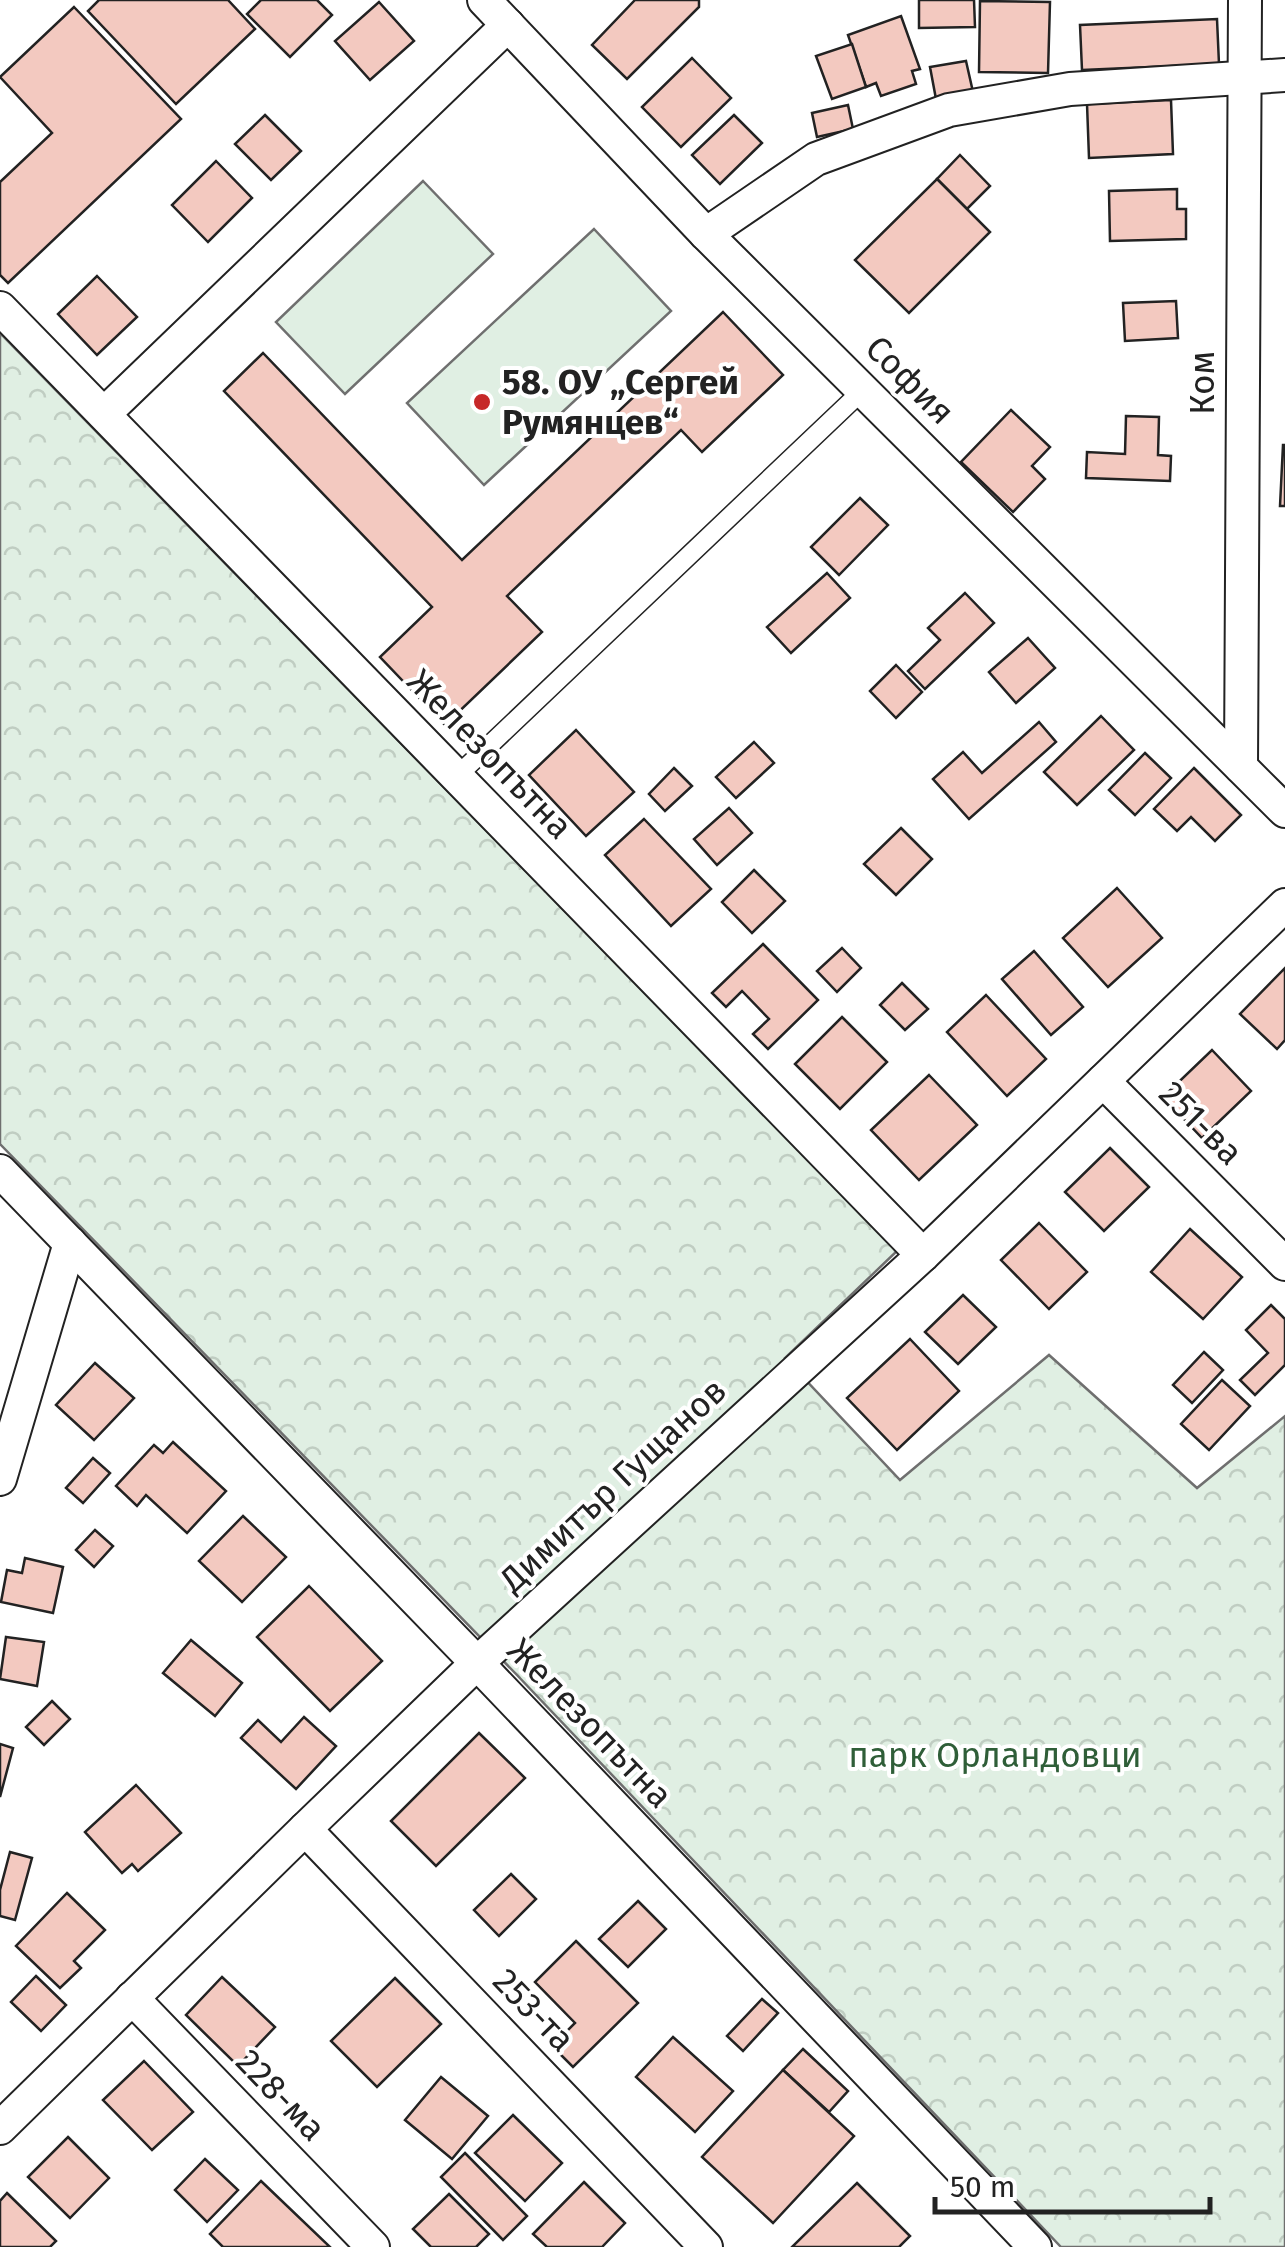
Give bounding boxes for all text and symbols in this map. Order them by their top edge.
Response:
street label: София [857,327,963,433]
street label: Ком [1181,351,1223,415]
place label: 58. ОУ „Сергей Румянцев“ [502,361,739,443]
marker: 58. ОУ „Сергей Румянцев“ [471,391,493,413]
street label: Железопътна [399,661,581,847]
street label: 251-ва [1151,1073,1251,1173]
street label: Димитър Гущанов [490,1369,735,1601]
street label: Железопътна [499,1630,681,1816]
park label: парк Орландовци [848,1734,1142,1776]
street label: 253-та [485,1960,583,2060]
street label: 228-ма [227,2041,335,2149]
scale bar [935,2152,1210,2214]
text: 50 m [950,2169,1015,2205]

